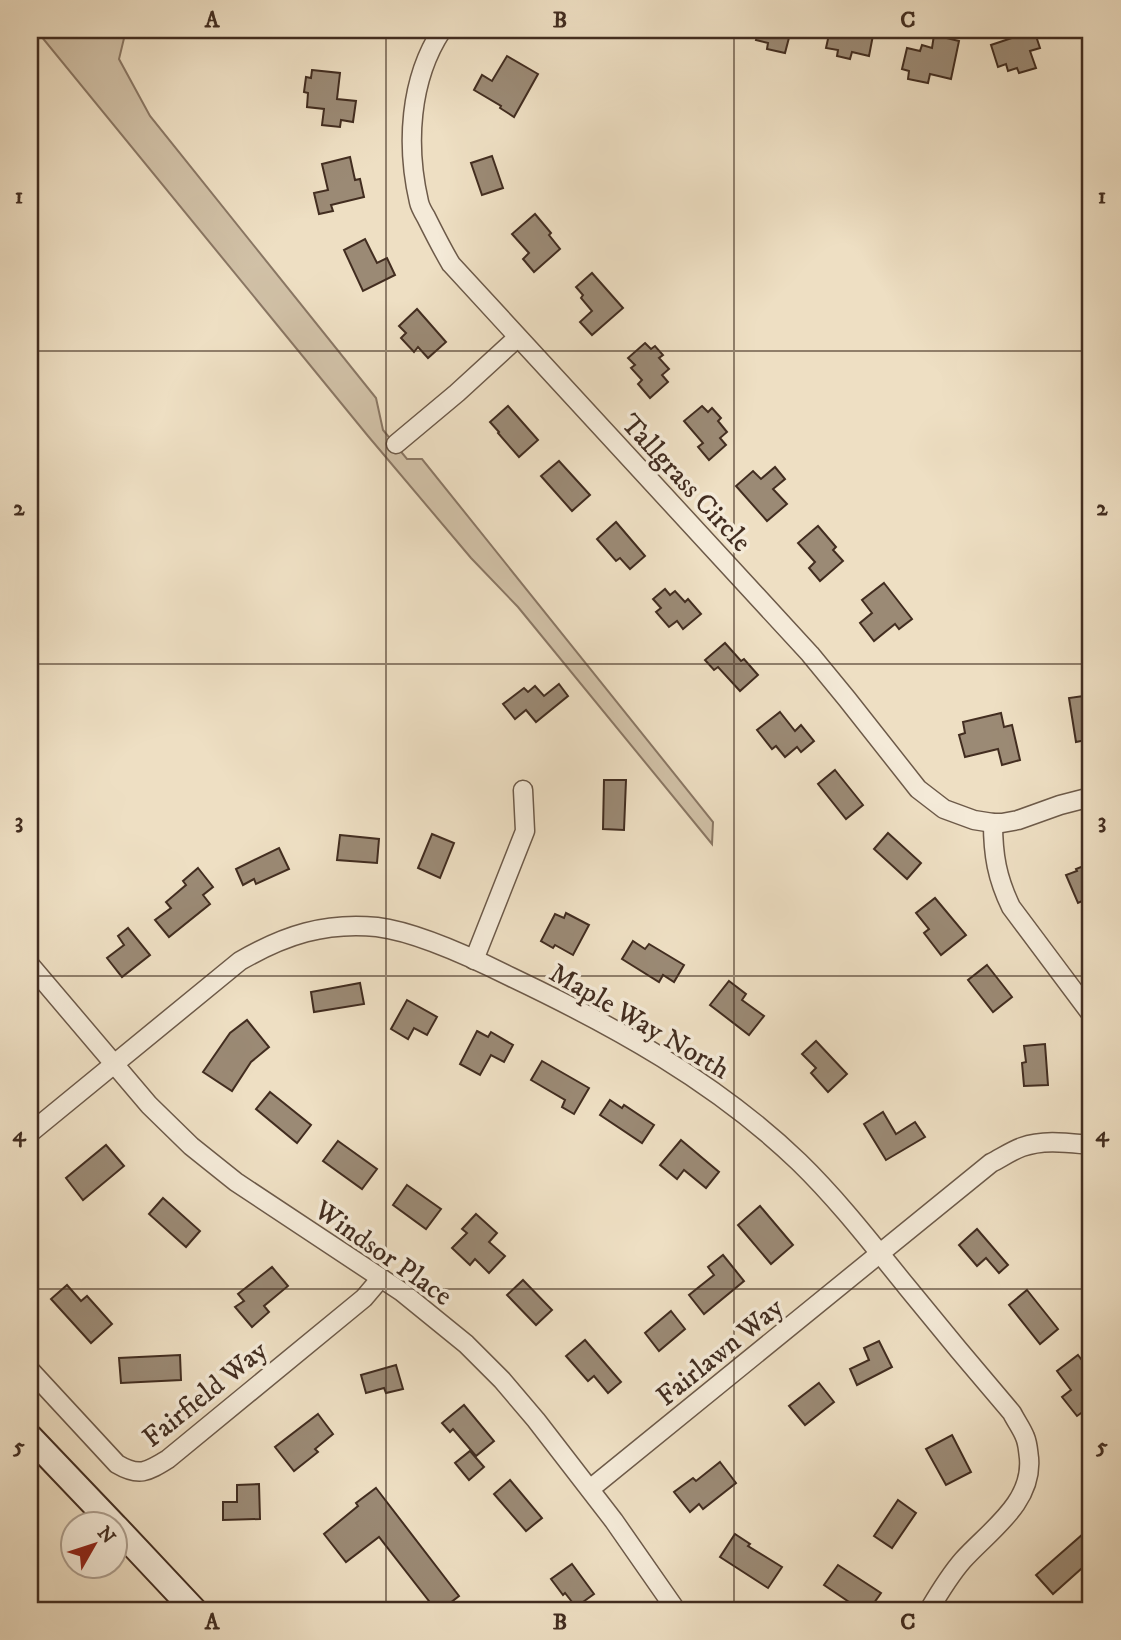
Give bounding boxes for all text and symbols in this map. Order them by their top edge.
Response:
text: A [204,6,221,35]
text: B [553,6,567,35]
text: C [900,6,916,35]
text: 1 [15,182,23,211]
text: 1 [1098,182,1106,211]
street label: Tallgrass Circle [613,407,759,559]
text: 2 [13,494,25,523]
text: 2 [1096,494,1108,523]
text: 3 [15,807,23,836]
text: 3 [1098,807,1106,836]
street label: Maple Way North [543,956,736,1087]
text: 4 [12,1120,27,1149]
text: 4 [1095,1120,1110,1149]
street label: Windsor Place [306,1192,459,1314]
street label: Fairlawn Way [649,1290,791,1414]
street label: Fairfield Way [135,1333,275,1455]
text: 5 [12,1432,25,1461]
text: 5 [1095,1432,1108,1461]
north arrow [60,1510,130,1580]
text: N [92,1522,120,1549]
text: A [204,1608,221,1637]
text: B [553,1608,567,1637]
text: C [900,1608,916,1637]

